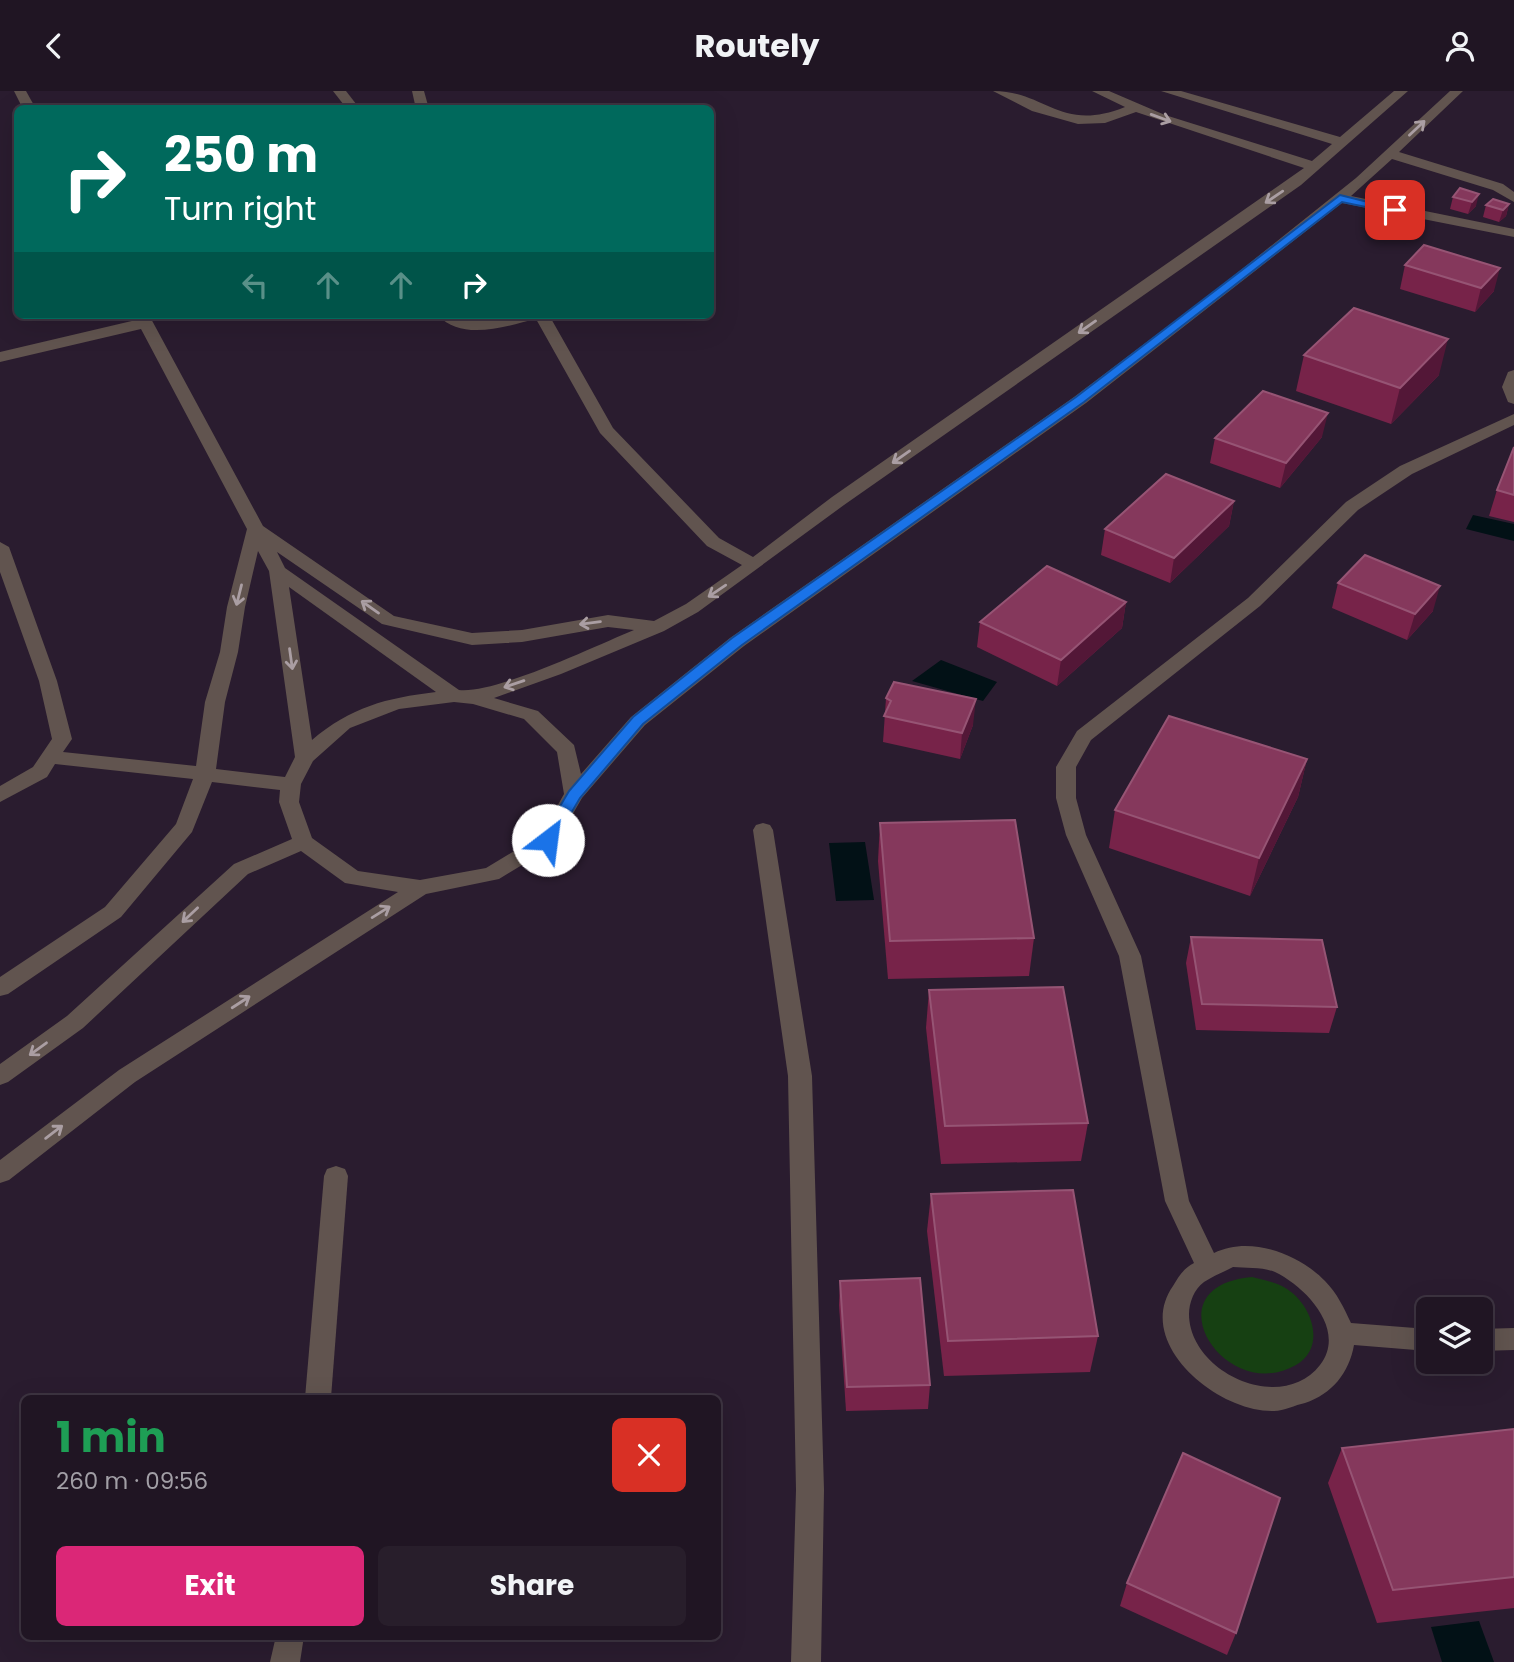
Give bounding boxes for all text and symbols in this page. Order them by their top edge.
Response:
text: Routely [694,23,820,68]
icon: back [35,27,73,65]
icon: person [1441,27,1479,65]
one-way arrow [1149,112,1171,125]
one-way arrow [1408,120,1425,137]
text: 250 m [164,121,318,189]
icon: right [49,133,140,224]
pin [1365,180,1425,240]
text: Turn right [164,186,316,231]
one-way arrow [1265,190,1284,204]
icon: arrive [1376,191,1414,229]
icon: left [236,266,274,304]
icon: ahead [309,266,347,304]
icon: ahead [382,266,420,304]
icon: right [455,266,493,304]
one-way arrow [1078,320,1097,334]
one-way arrow [892,450,911,464]
one-way arrow [232,583,245,606]
one-way arrow [708,584,727,598]
one-way arrow [361,600,380,614]
one-way arrow [579,617,601,630]
one-way arrow [285,647,298,669]
one-way arrow [503,678,525,691]
position arrow [511,803,585,877]
one-way arrow [371,905,390,920]
one-way arrow [182,907,199,924]
one-way arrow [231,995,250,1009]
one-way arrow [29,1042,48,1056]
one-way arrow [44,1124,63,1139]
map controls [1416,1297,1493,1374]
button: layers [1416,1297,1493,1374]
text: 1 min [56,1408,166,1467]
button: close [612,1418,686,1492]
text: 260 m · 09:56 [56,1465,208,1497]
button: Exit [56,1546,364,1626]
button: Share [378,1546,686,1626]

